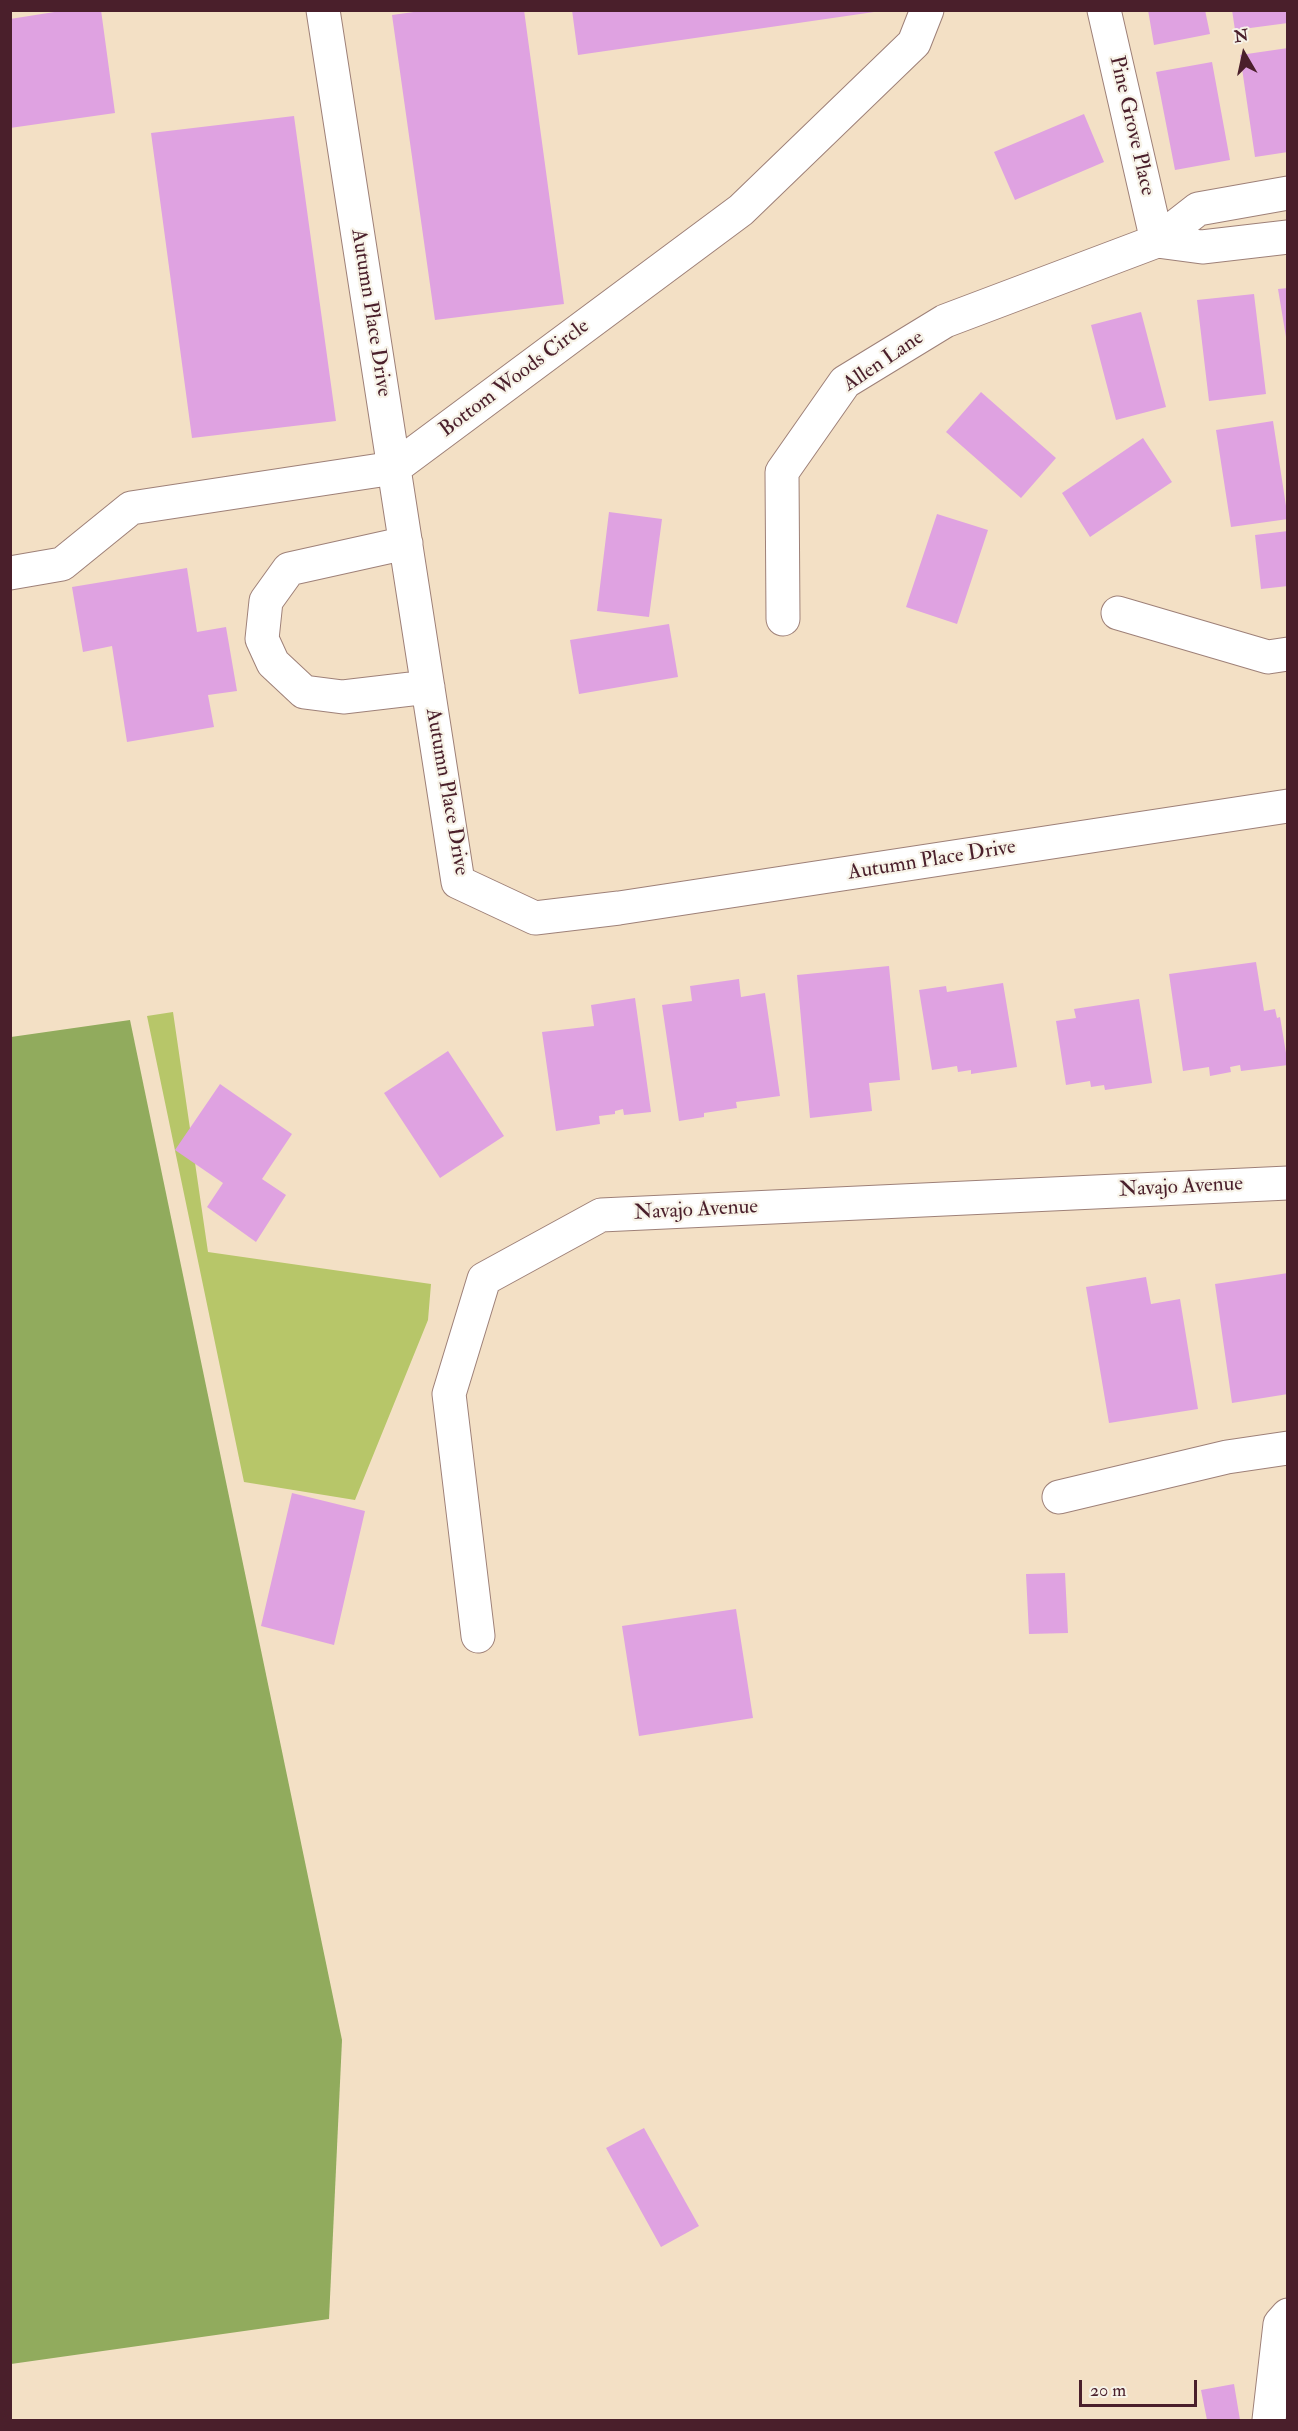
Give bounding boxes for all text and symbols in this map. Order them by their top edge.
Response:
north arrow [1214,24,1274,84]
text: N [1233,25,1250,47]
street label: Pine Grove Place [1103,54,1159,198]
street label: Autumn Place Drive [344,227,396,399]
street label: Bottom Woods Circle [435,314,595,444]
street label: Allen Lane [839,326,929,398]
street label: Autumn Place Drive [419,706,473,878]
street label: Autumn Place Drive [846,835,1018,887]
street label: Navajo Avenue [1118,1172,1244,1204]
street label: Navajo Avenue [633,1195,759,1227]
scale bar [1082,2368,1200,2406]
text: 20 m [1090,2379,1126,2402]

